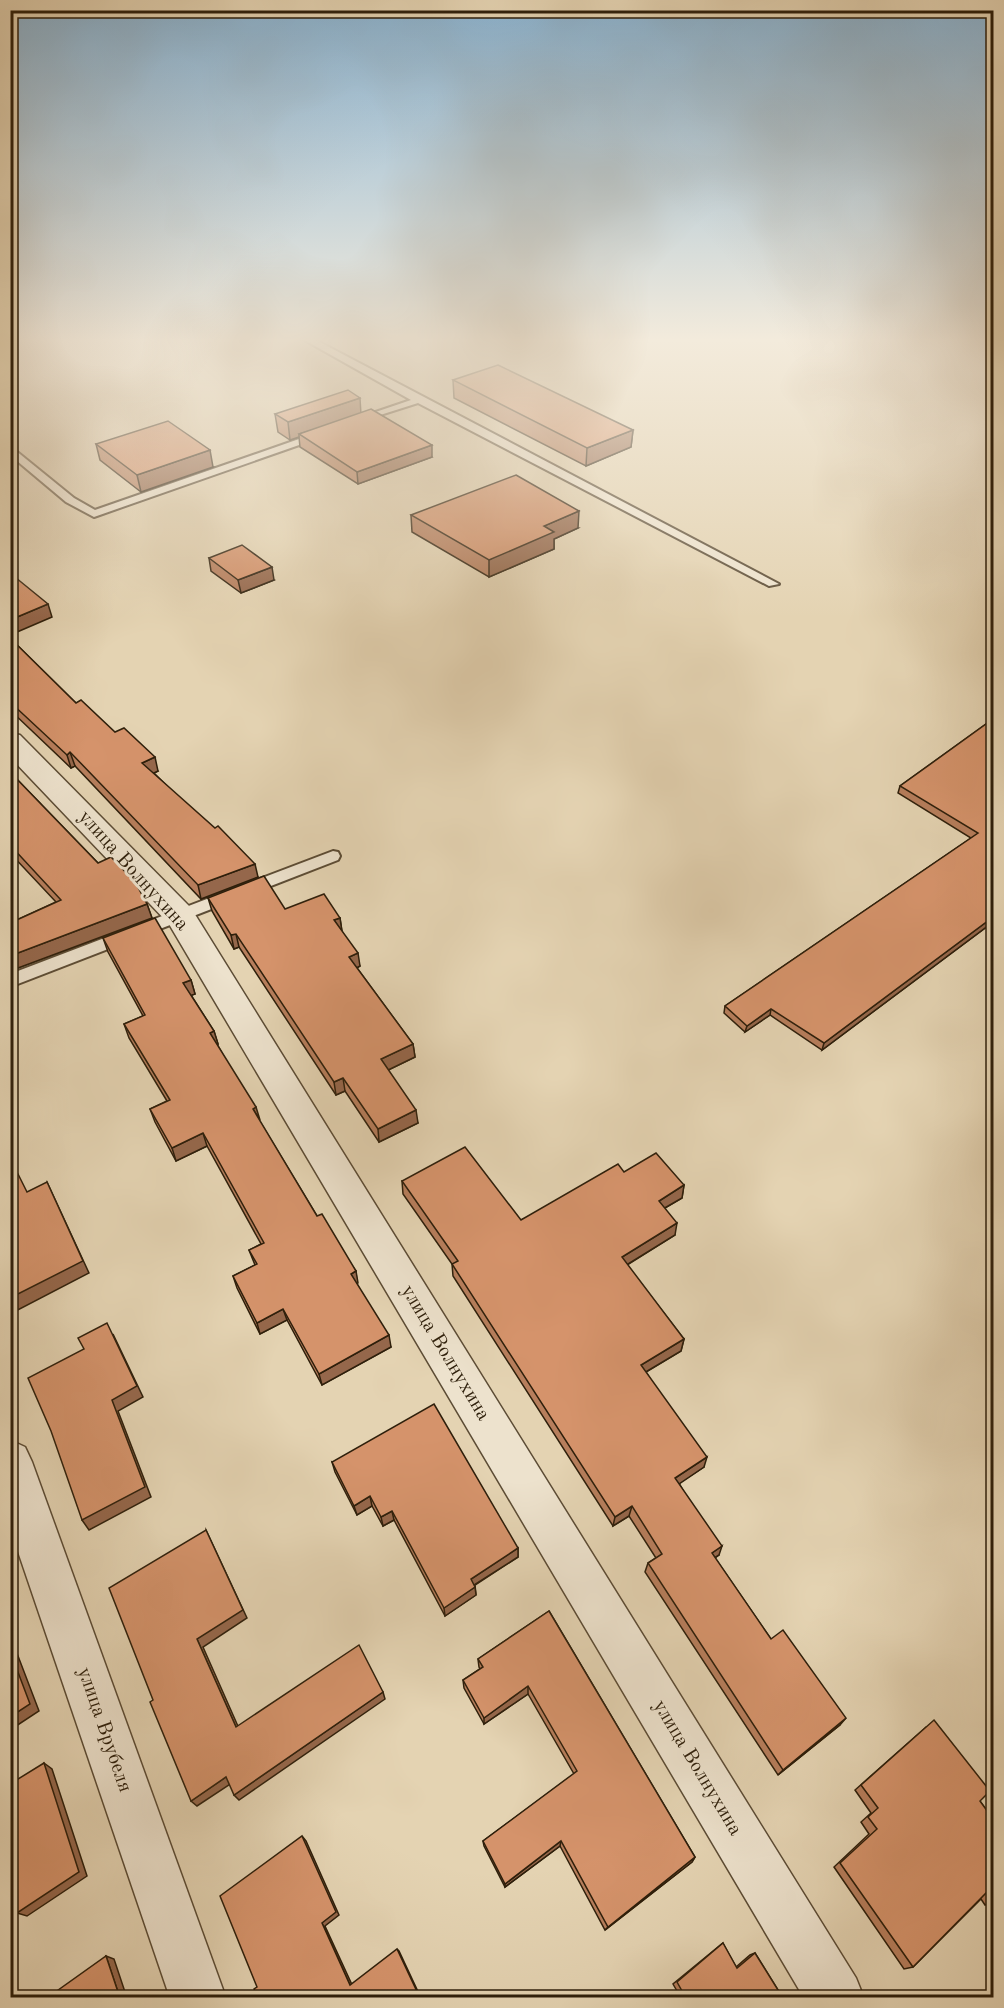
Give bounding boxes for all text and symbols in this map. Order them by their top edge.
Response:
street label: улица Волнухина [74,807,192,935]
street label: улица Волнухина [397,1282,493,1424]
street label: улица Врубеля [73,1665,135,1795]
street label: улица Волнухина [649,1697,745,1839]

